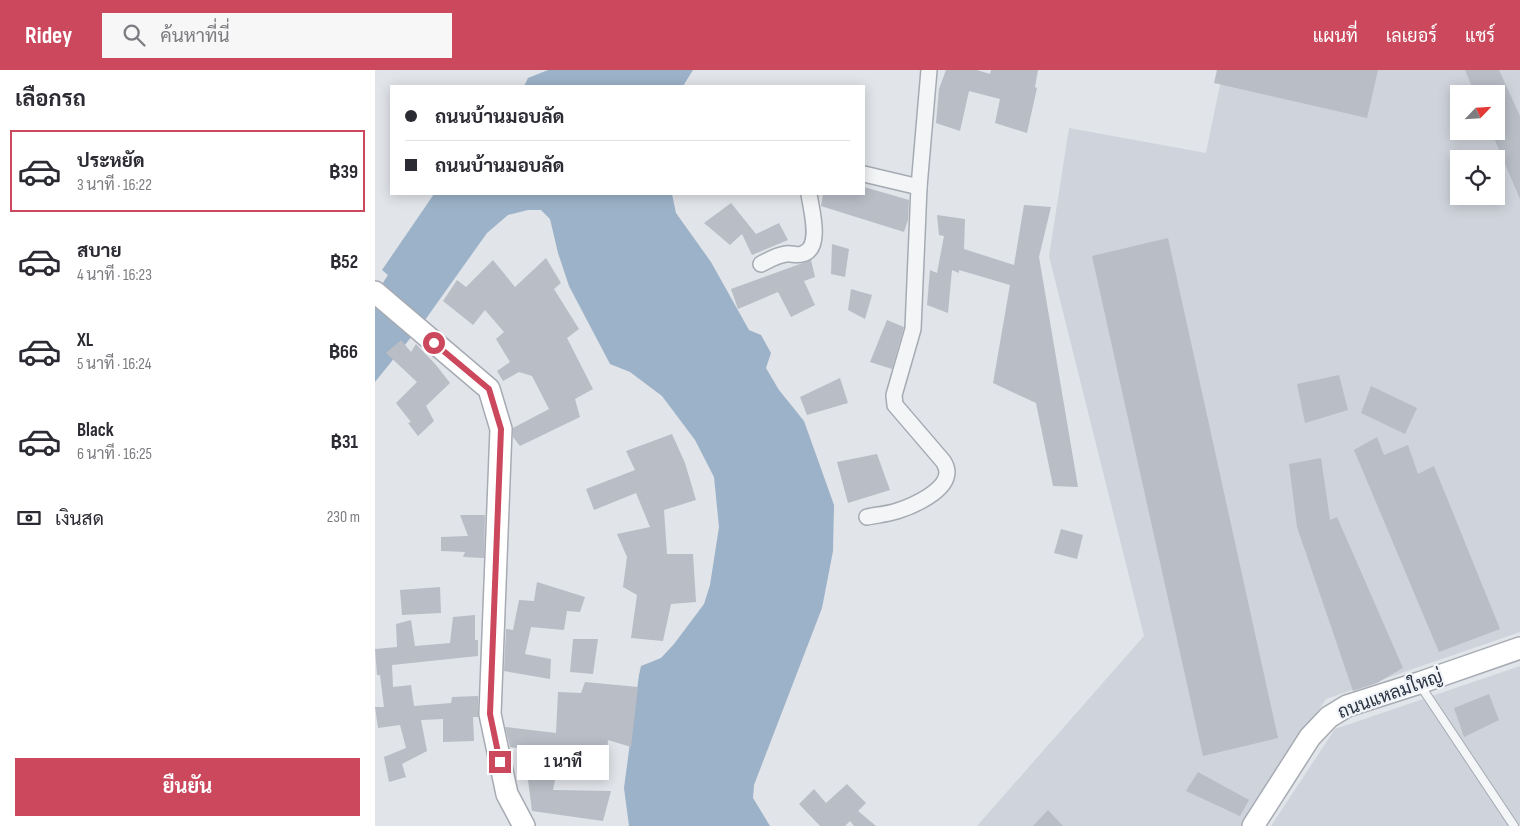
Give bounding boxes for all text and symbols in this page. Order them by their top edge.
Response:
search box [102,13,452,58]
text: Ridey [25,21,72,50]
icon: search [120,21,148,49]
text: ค้นหาที่นี่ [160,25,230,48]
text: แผนที่ [1313,26,1358,47]
text: เลเยอร์ [1386,26,1437,47]
text: แชร์ [1465,26,1495,47]
north arrow [1450,85,1505,140]
map controls [1450,85,1505,205]
text: เลือกรถ [15,86,86,113]
text: ถนนบ้านมอบลัด [435,106,564,129]
icon: car [17,149,62,194]
text: ประหยัด [77,150,145,173]
button: locate [1450,150,1505,205]
text: ถนนบ้านมอบลัด [435,155,564,178]
text: ฿39 [329,161,358,184]
text: 3 นาที · 16:22 [77,176,152,195]
icon: car [17,239,62,284]
text: สบาย [77,240,122,263]
text: ฿52 [330,251,358,274]
text: 4 นาที · 16:23 [77,266,152,285]
icon: car [17,329,62,374]
text: XL [77,329,93,352]
route start [423,332,445,354]
text: ฿66 [329,341,358,364]
text: 5 นาที · 16:24 [77,355,152,374]
icon: car [17,419,62,464]
text: Black [77,419,114,442]
text: ฿31 [331,431,358,454]
text: 6 นาที · 16:25 [77,445,152,464]
icon: cash [15,504,43,532]
text: เงินสด [55,508,104,531]
text: 230 m [327,508,360,527]
street label: ถนนแหลมใหญ่ [1334,663,1445,723]
callout: 1 นาที [517,744,610,780]
route end [489,751,511,773]
text: 1 นาที [544,753,582,772]
button: ยืนยัน [15,758,360,816]

